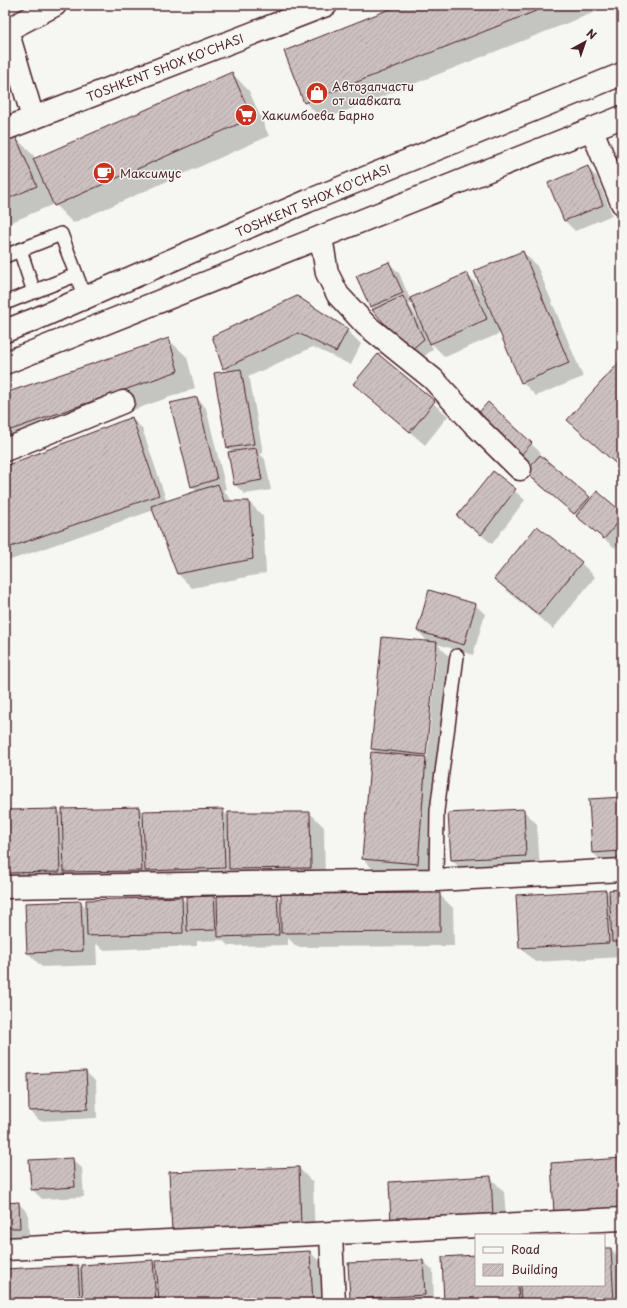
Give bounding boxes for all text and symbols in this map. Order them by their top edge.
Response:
north arrow [565,22,605,62]
text: N [583,25,601,43]
street label: TOSHKENT SHOX KO'CHASI [84,29,246,105]
place label: Автозапчасти от шавката [332,77,414,109]
shop icon: Автозапчасти от шавката [304,80,330,106]
supermarket icon: Хакимбоева Барно [233,102,259,128]
place label: Хакимбоева Барно [262,106,374,124]
street label: TOSHKENT SHOX KO'CHASI [233,159,393,241]
cafe icon: Максимус [91,160,117,186]
place label: Максимус [120,164,181,182]
legend [475,1234,605,1286]
text: Road [511,1240,540,1258]
text: Building [511,1260,558,1278]

